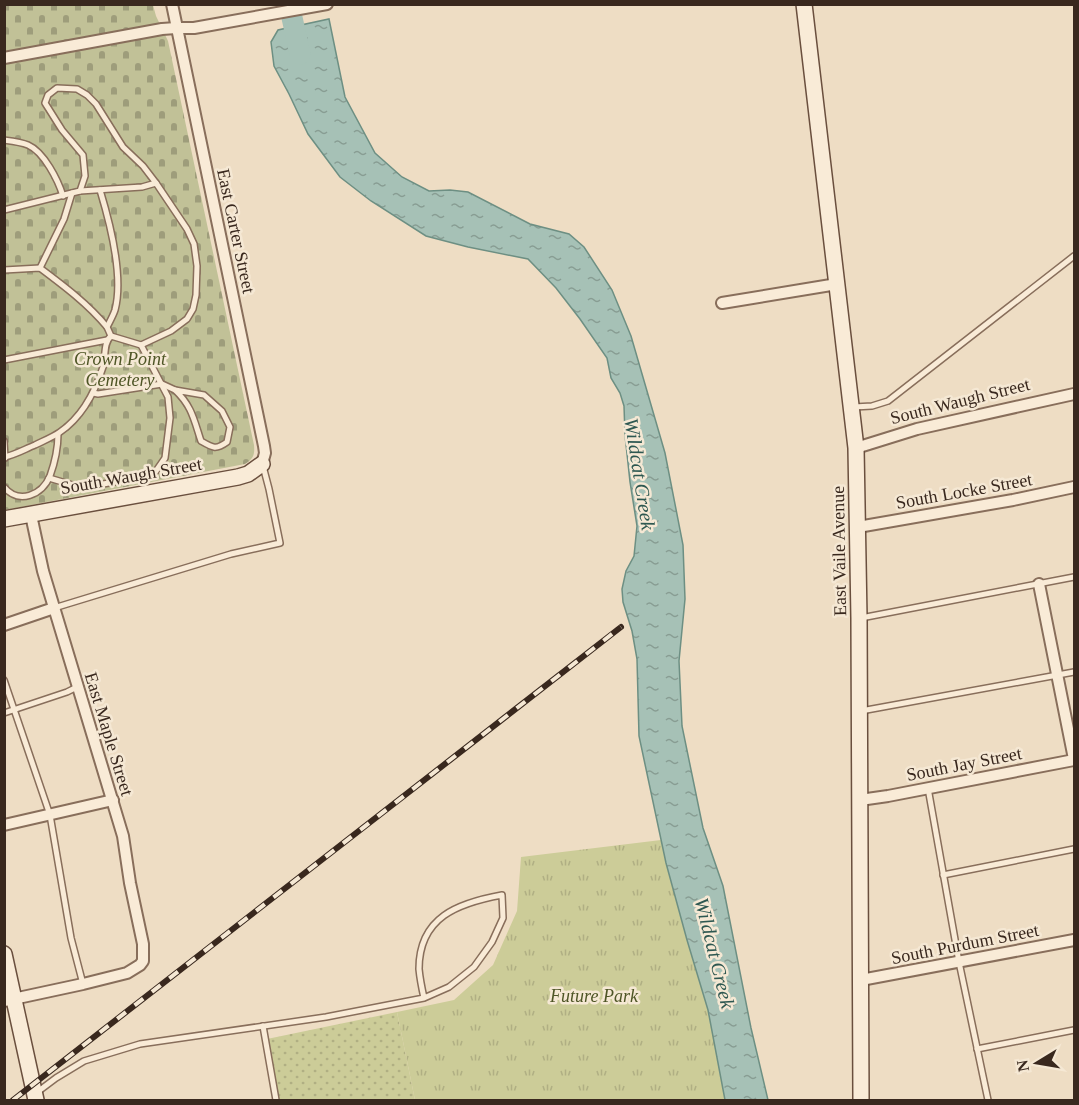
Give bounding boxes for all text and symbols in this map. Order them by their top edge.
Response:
street label: East Carter Street [213,167,259,295]
park label: Crown Point Cemetery [74,349,167,390]
street label: South Waugh Street [888,374,1032,428]
water label: Wildcat Creek [620,416,660,533]
street label: South Waugh Street [59,454,203,498]
street label: South Locke Street [894,469,1034,513]
street label: East Vaile Avenue [828,486,850,616]
street label: East Maple Street [81,670,137,798]
street label: South Jay Street [905,743,1023,785]
water label: Wildcat Creek [691,895,740,1012]
street label: South Purdum Street [889,920,1041,968]
park label: Future Park [549,986,639,1006]
north arrow [1007,1033,1067,1093]
text: N [1013,1058,1032,1073]

